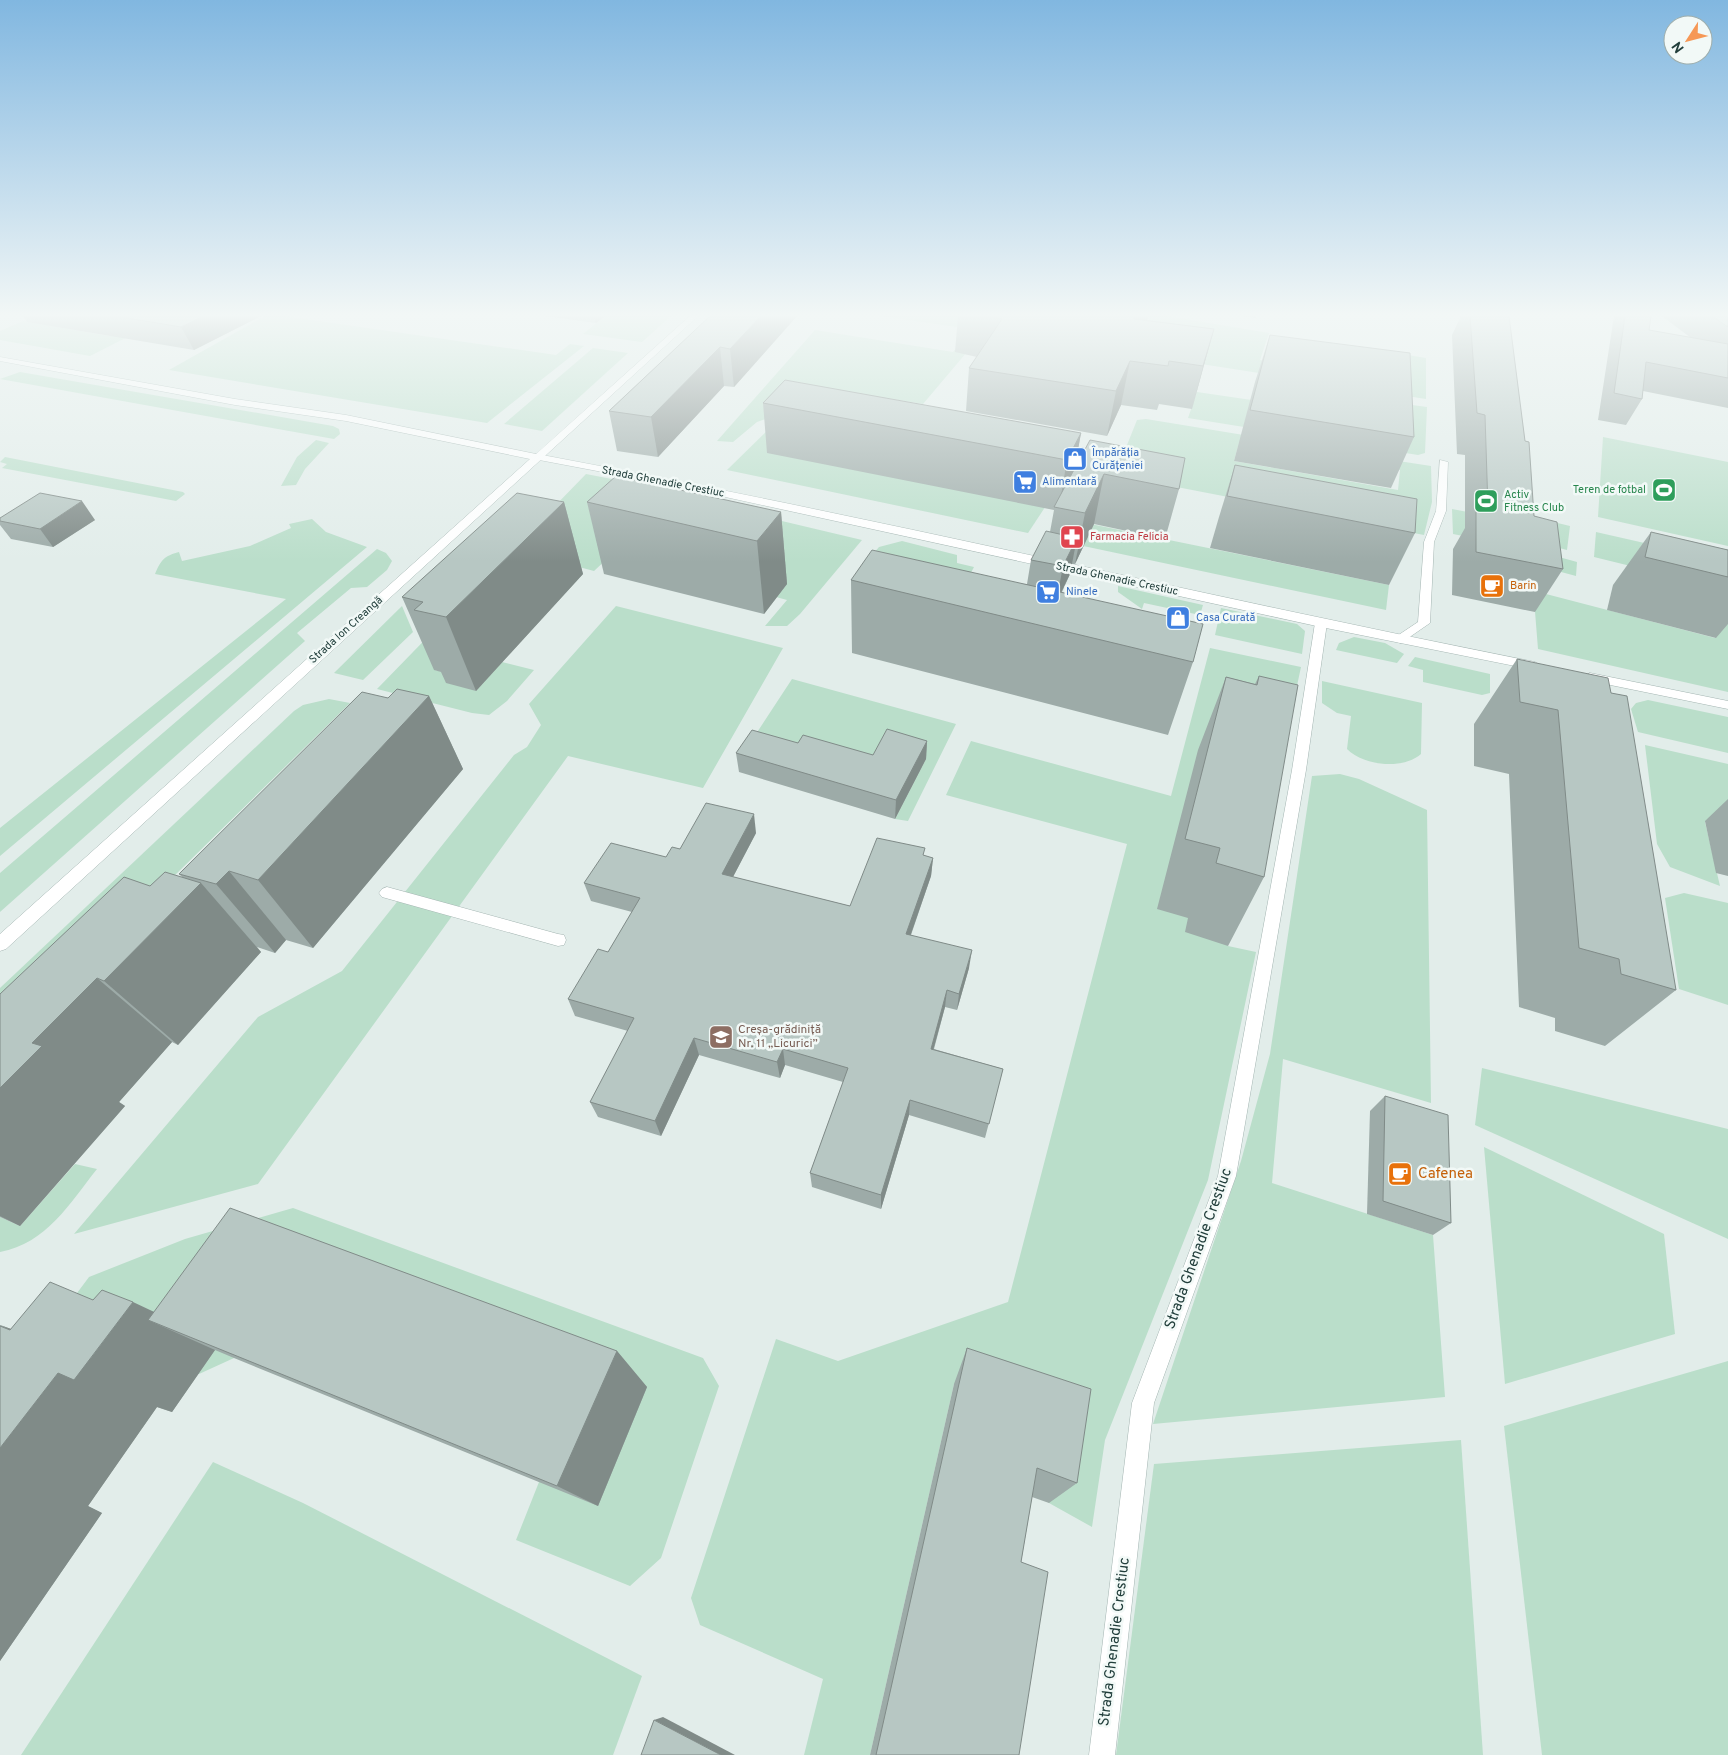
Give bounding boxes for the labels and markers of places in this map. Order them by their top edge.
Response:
place label: Împărăția Curățeniei [1091,445,1143,473]
shop icon: Împărăția Curățeniei [1062,446,1088,472]
supermarket icon: Alimentară [1012,469,1038,495]
place label: Alimentară [1042,475,1097,489]
sports icon: Teren de fotbal [1651,477,1677,503]
place label: Teren de fotbal [1573,483,1646,497]
sports icon: Activ Fitness Club [1473,488,1499,514]
place label: Activ Fitness Club [1504,488,1564,515]
pharmacy icon: Farmacia Felicia [1059,524,1085,550]
place label: Farmacia Felicia [1090,530,1169,544]
cafe icon: Barin [1479,573,1505,599]
supermarket icon: Ninele [1035,579,1061,605]
place label: Barin [1510,579,1536,593]
place label: Ninele [1066,585,1098,599]
shop icon: Casa Curată [1165,605,1191,631]
place label: Casa Curată [1196,611,1255,625]
place label: Creșa-grădiniță Nr. 11 „Licurici” [738,1022,821,1052]
school or university icon: Creșa-grădiniță Nr. 11 „Licurici” [708,1024,734,1050]
cafe icon: Cafenea [1387,1161,1413,1187]
place label: Cafenea [1418,1165,1473,1184]

